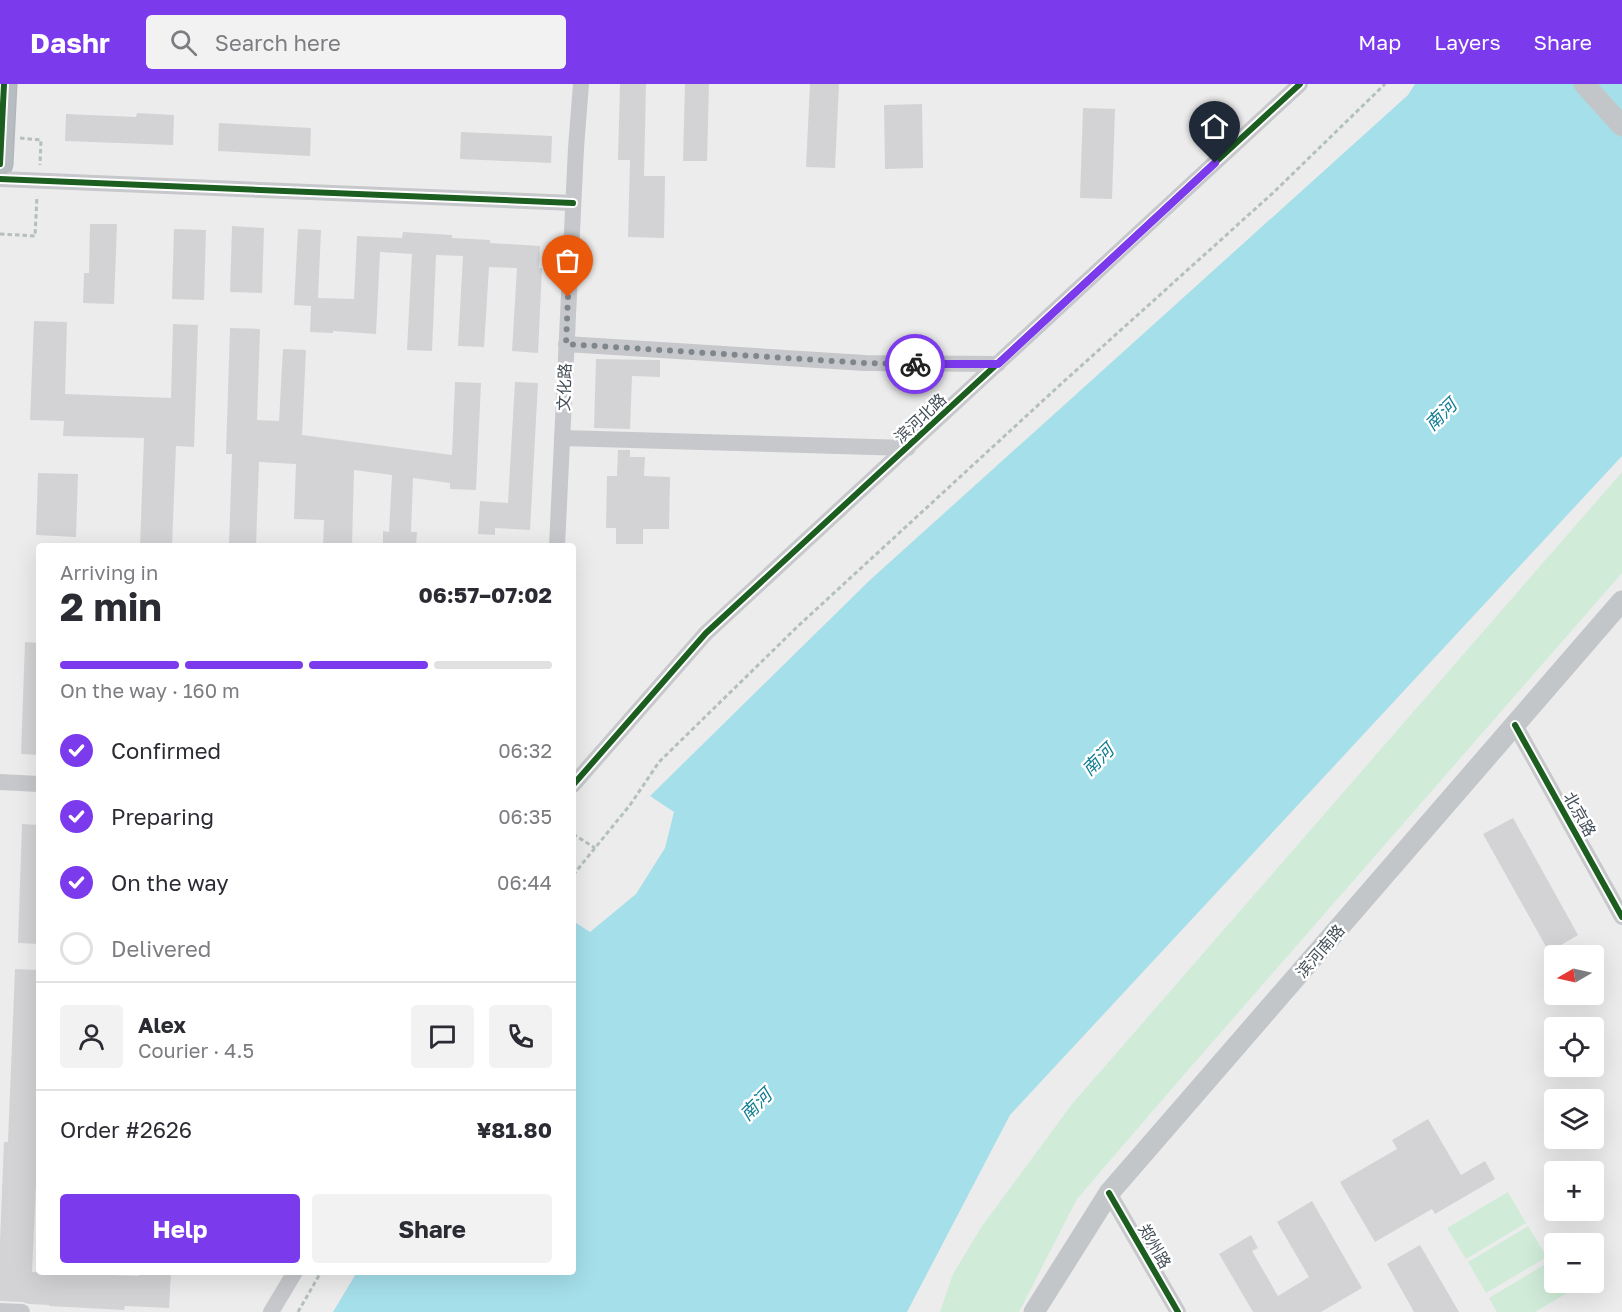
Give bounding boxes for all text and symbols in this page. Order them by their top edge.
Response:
search box [146,15,566,69]
text: Dashr [30,26,110,59]
icon: search [167,26,200,59]
text: Search here [215,29,341,56]
text: Map [1358,29,1401,55]
text: Layers [1434,29,1501,55]
text: Share [1534,29,1592,55]
pin [1189,101,1240,163]
icon: home [1198,110,1231,143]
pin [542,235,593,297]
icon: bag [551,244,584,277]
courier [885,334,945,394]
icon: bike [899,348,932,381]
street label: 文化路 [553,363,575,411]
street label: 滨河北路 [890,389,950,447]
water label: 南河 [1420,392,1463,435]
text: Arriving in [60,560,158,584]
text: 06:57–07:02 [419,581,552,608]
text: 2 min [60,583,162,630]
text: On the way · 160 m [60,678,240,702]
icon: check [60,734,93,767]
text: Confirmed [111,737,221,764]
water label: 南河 [1077,737,1120,780]
text: 06:32 [498,738,552,762]
street label: 北京路 [1560,788,1600,840]
icon: check [60,800,93,833]
text: Preparing [111,803,214,830]
text: 06:35 [498,804,552,828]
icon: check [60,866,93,899]
text: On the way [111,869,229,896]
text: 06:44 [497,870,552,894]
street label: 滨河南路 [1291,920,1349,982]
text: Delivered [111,935,211,962]
north arrow [1544,945,1604,1005]
map controls [1544,945,1604,1293]
button: person [60,1005,123,1068]
button: chat [411,1005,474,1068]
button: phone [489,1005,552,1068]
text: Alex [138,1011,186,1038]
button: locate [1544,1017,1604,1077]
text: Courier · 4.5 [138,1038,254,1062]
water label: 南河 [735,1082,778,1125]
button: layers [1544,1089,1604,1149]
text: Order #2626 [60,1116,192,1143]
text: ¥81.80 [477,1116,552,1143]
button: + [1544,1161,1604,1221]
button: Help [60,1194,300,1263]
button: Share [312,1194,552,1263]
street label: 郑州路 [1134,1220,1176,1272]
button: − [1544,1233,1604,1293]

